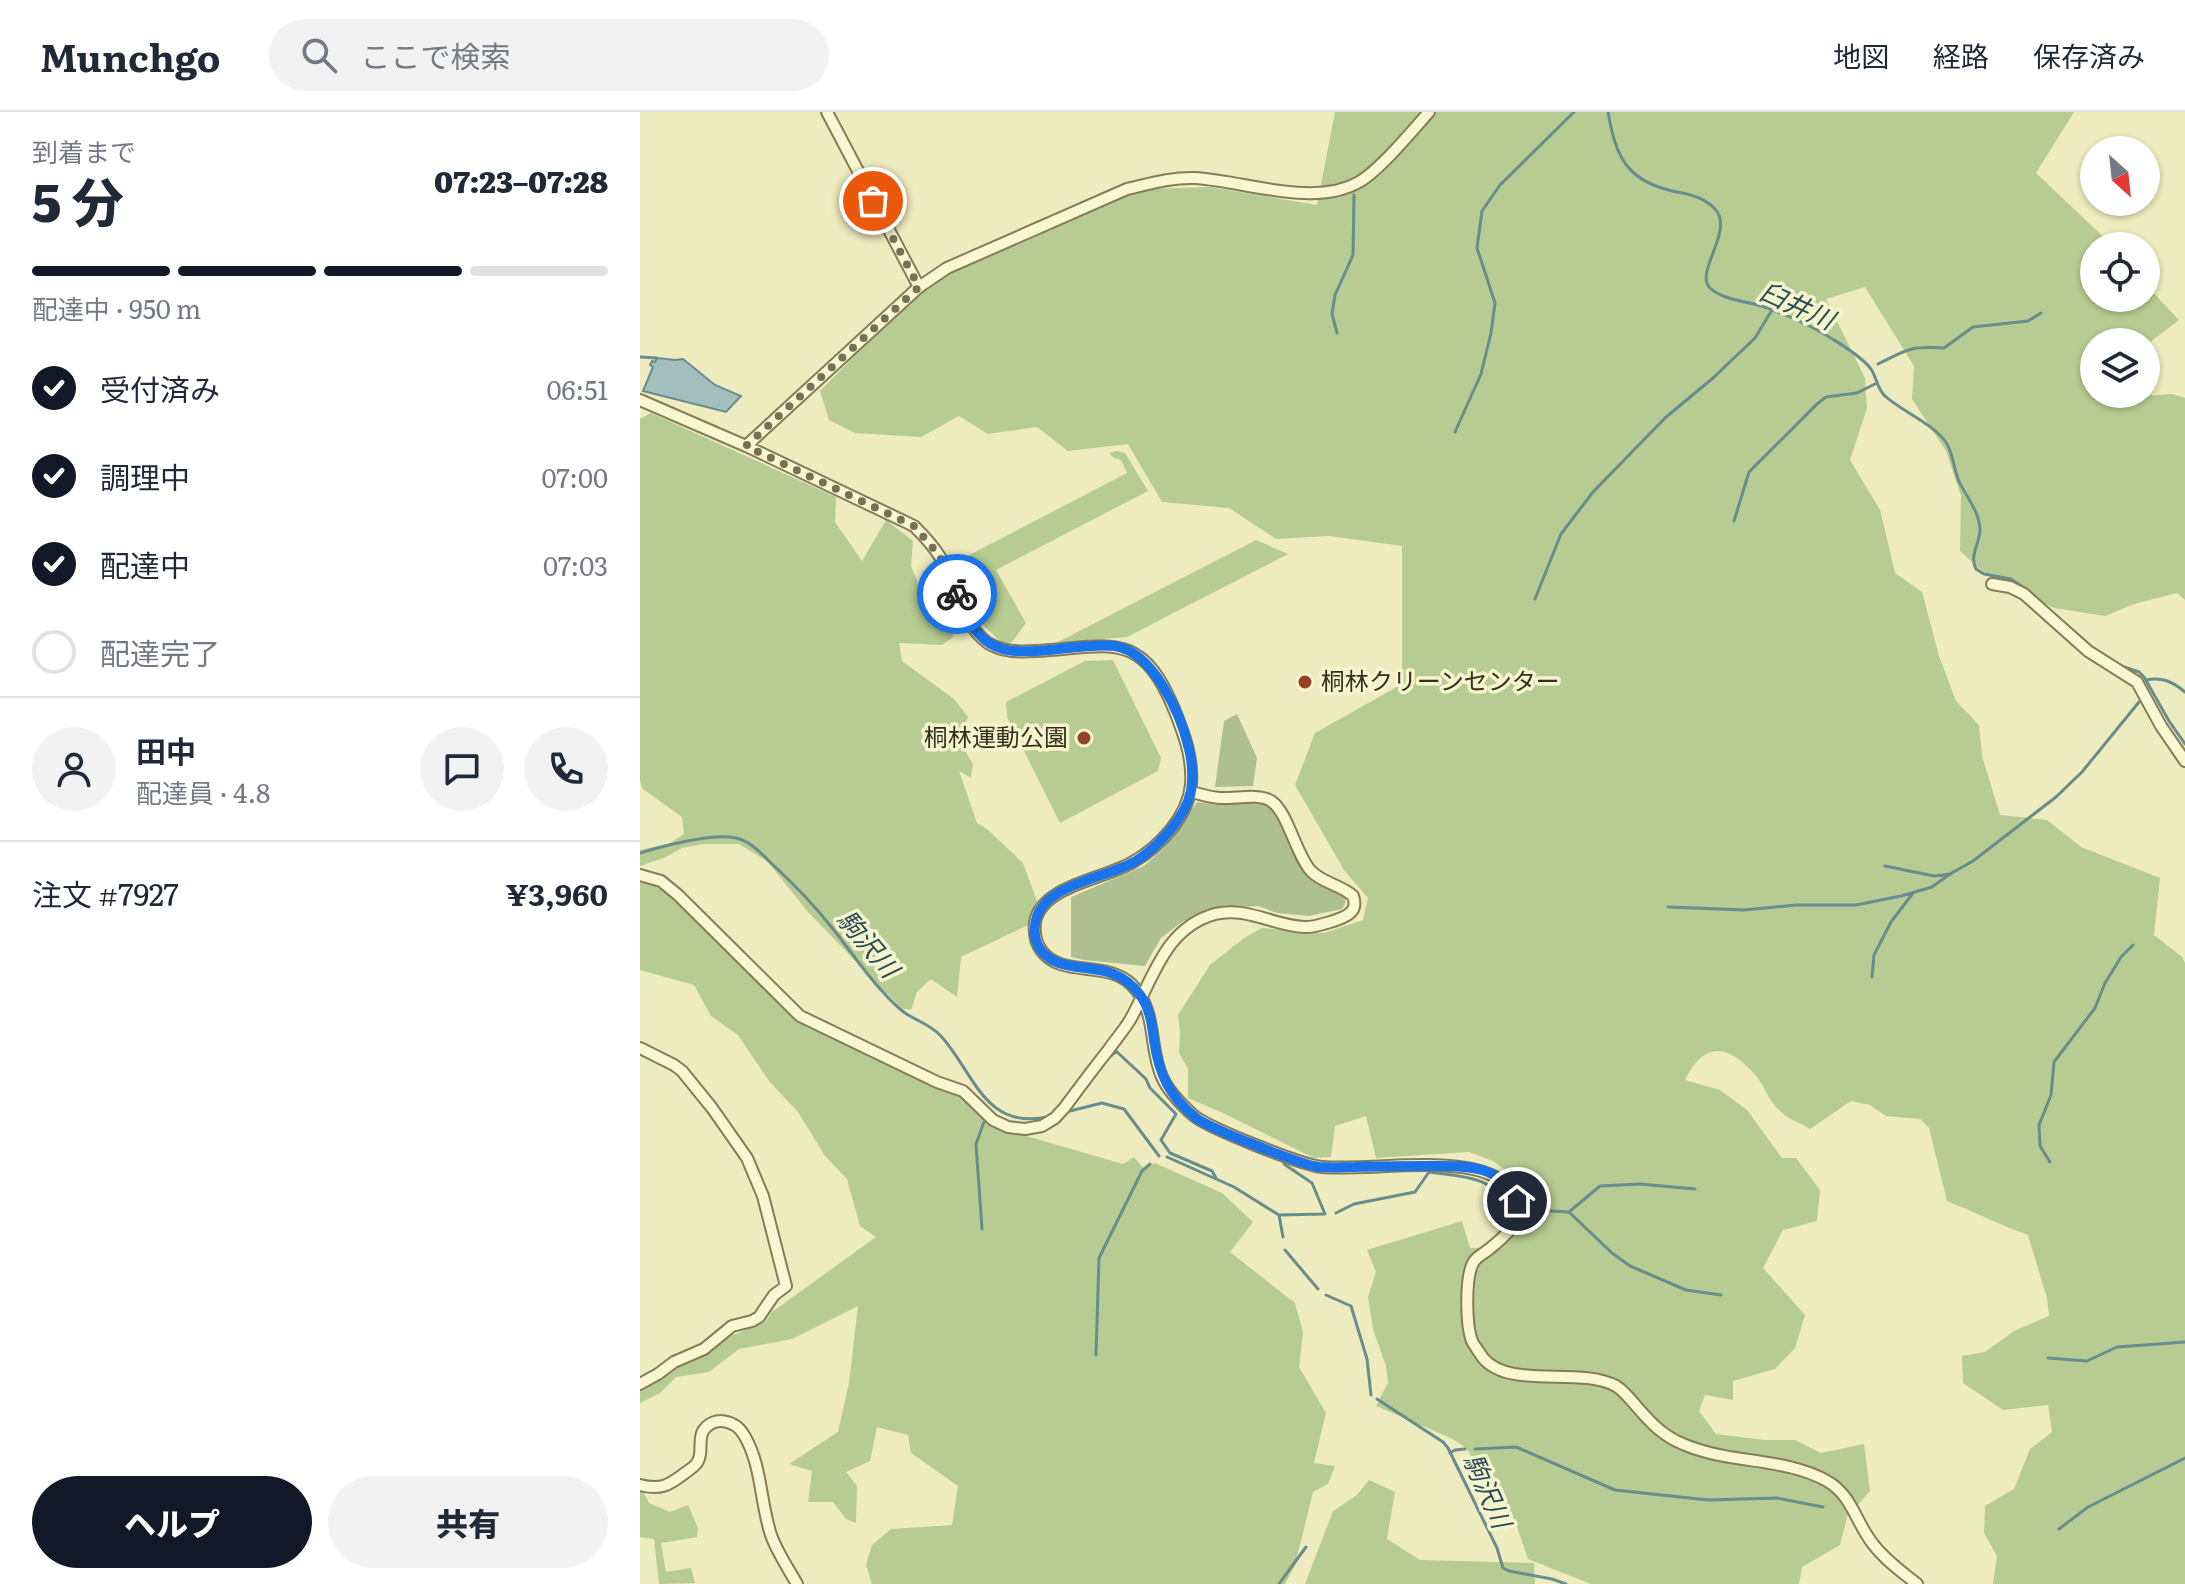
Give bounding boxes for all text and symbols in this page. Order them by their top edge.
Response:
search box [269,19,829,91]
text: Munchgo [40,27,221,84]
icon: search [297,33,341,77]
text: ここで検索 [361,33,511,77]
text: 地図 [1833,34,1889,76]
text: 経路 [1933,34,1989,76]
text: 保存済み [2033,34,2145,76]
text: 到着まで [32,131,136,170]
north arrow [2080,136,2160,216]
map controls [2080,136,2160,408]
text: 07:23–07:28 [434,158,608,202]
text: 5 分 [32,161,124,238]
pin [839,167,907,235]
icon: bag [851,179,895,223]
button: locate [2080,232,2160,312]
water label: 臼井川 [1754,270,1844,339]
text: 配達中 · 950 m [32,288,201,327]
button: layers [2080,328,2160,408]
icon: check [32,366,76,410]
text: 受付済み [100,366,220,410]
text: 06:51 [547,369,608,408]
icon: check [32,454,76,498]
text: 調理中 [100,454,190,498]
text: 07:00 [542,457,608,496]
icon: check [32,542,76,586]
text: 配達中 [100,542,190,586]
text: 07:03 [543,545,608,584]
courier [917,554,997,634]
icon: bike [935,572,979,616]
text: 配達完了 [100,630,220,674]
place label: 桐林クリーンセンター [1321,662,1560,697]
marker: 桐林クリーンセンター [1296,673,1314,691]
place label: 桐林運動公園 [924,718,1068,753]
button: person [32,727,116,811]
button: chat [420,727,504,811]
button: phone [524,727,608,811]
text: 田中 [136,728,196,772]
marker: 桐林運動公園 [1075,729,1093,747]
text: 配達員 · 4.8 [136,772,270,811]
text: 注文 #7927 [32,871,179,915]
text: ¥3,960 [506,871,608,915]
water label: 駒沢川 [830,900,912,987]
pin [1483,1167,1551,1235]
icon: home [1495,1179,1539,1223]
water label: 駒沢川 [1456,1446,1524,1536]
button: ヘルプ [32,1476,312,1568]
button: 共有 [328,1476,608,1568]

